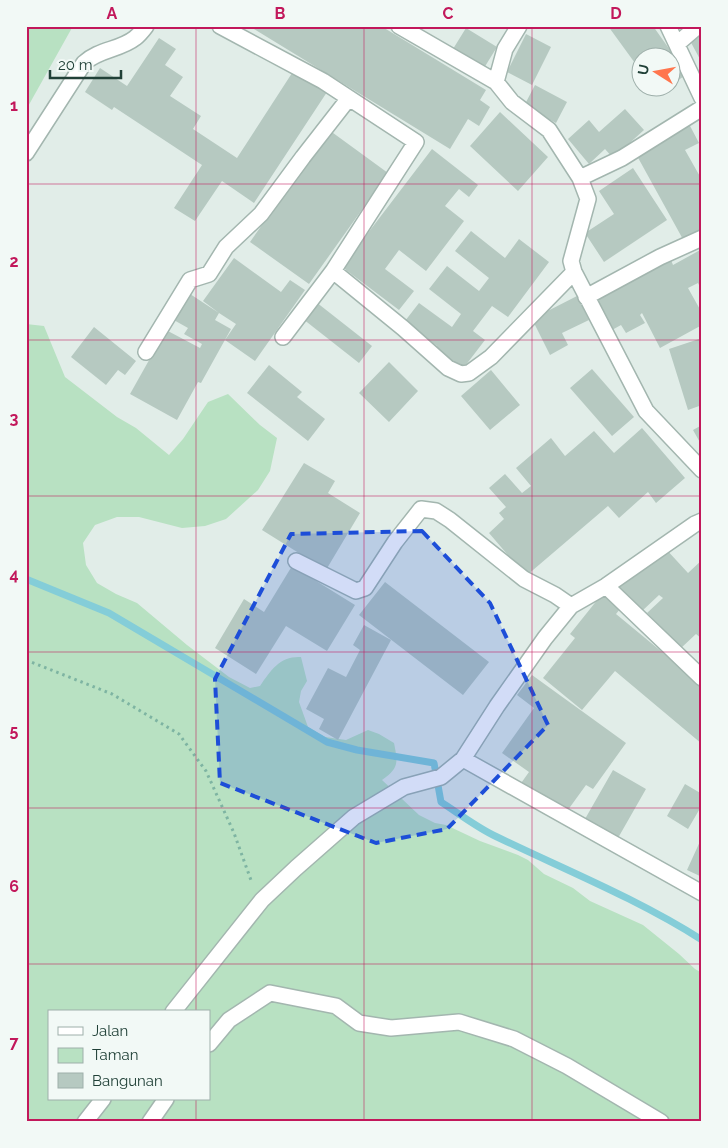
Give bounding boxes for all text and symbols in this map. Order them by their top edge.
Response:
text: A [107,4,118,23]
text: B [275,4,286,23]
text: C [443,4,454,23]
text: D [610,4,622,23]
scale bar [50,48,121,80]
north arrow [630,48,680,98]
text: 20 m [58,56,93,74]
text: U [634,63,652,76]
text: 1 [10,96,18,115]
text: 2 [9,252,19,271]
text: 3 [10,409,19,428]
text: 4 [9,565,19,584]
text: 5 [10,721,19,740]
text: 6 [9,877,19,896]
legend [48,1010,210,1100]
text: Jalan [92,1022,128,1040]
text: 7 [10,1033,19,1052]
text: Taman [92,1046,138,1064]
text: Bangunan [92,1072,163,1090]

